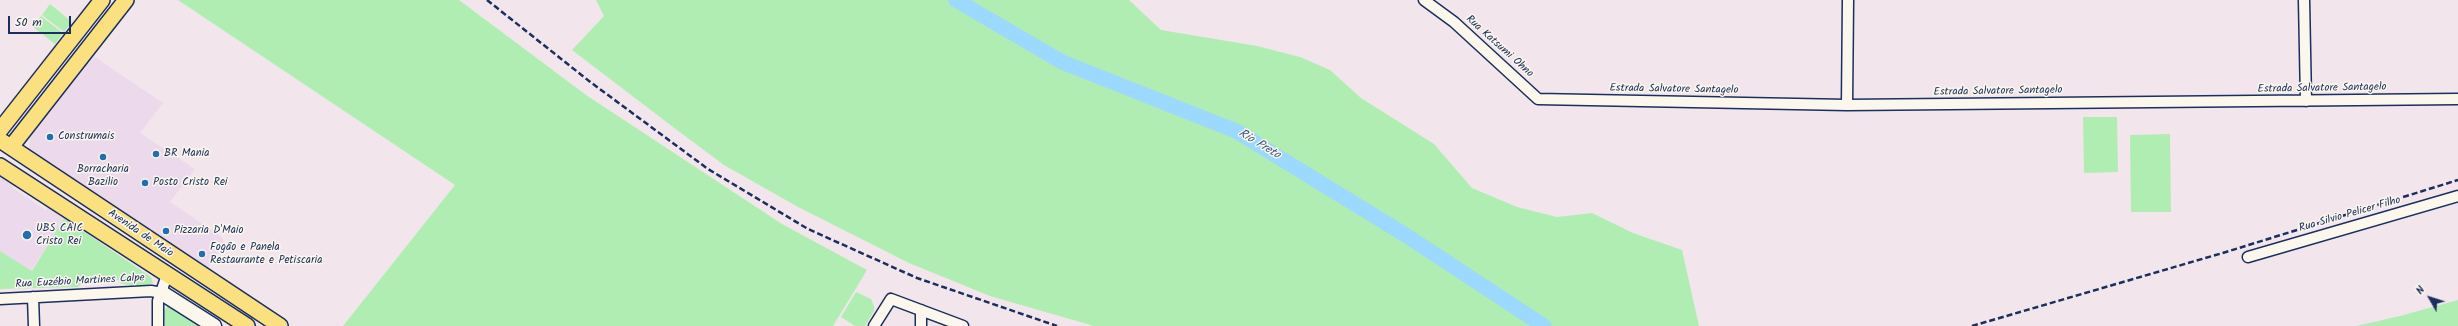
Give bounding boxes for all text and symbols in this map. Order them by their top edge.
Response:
scale bar [10,8,73,34]
text: 50 m [15,13,42,32]
street label: Rua Katsumi Ohno [1462,13,1536,81]
street label: Estrada Salvatore Santagelo [2257,81,2387,97]
street label: Estrada Salvatore Santagelo [1609,82,1739,98]
street label: Estrada Salvatore Santagelo [1933,84,2063,100]
water label: Rio Preto [1236,127,1282,163]
place label: Construmais [58,130,115,144]
marker: Construmais [45,132,55,142]
place label: BR Mania [164,147,209,161]
marker: BR Mania [151,149,161,159]
marker: Borracharia Bazilio [98,152,108,162]
place label: Borracharia Bazilio [77,163,129,189]
place label: Posto Cristo Rei [153,176,227,190]
marker: Posto Cristo Rei [140,178,150,188]
street label: Rua Silvio Pelicer Filho [2298,194,2402,236]
street label: Avenida de Maio [105,207,175,261]
place label: UBS CAIC Cristo Rei [36,222,83,248]
place label: Pizzaria D'Maio [174,224,243,238]
marker: Pizzaria D'Maio [161,226,171,236]
marker: UBS CAIC Cristo Rei [21,229,33,241]
place label: Fogão e Panela Restaurante e Petiscaria [210,241,322,267]
marker: Fogão e Panela Restaurante e Petiscaria [197,249,207,259]
street label: Rua Euzébio Martines Calpe [15,272,145,292]
north arrow [2410,278,2450,318]
text: N [2411,282,2430,299]

